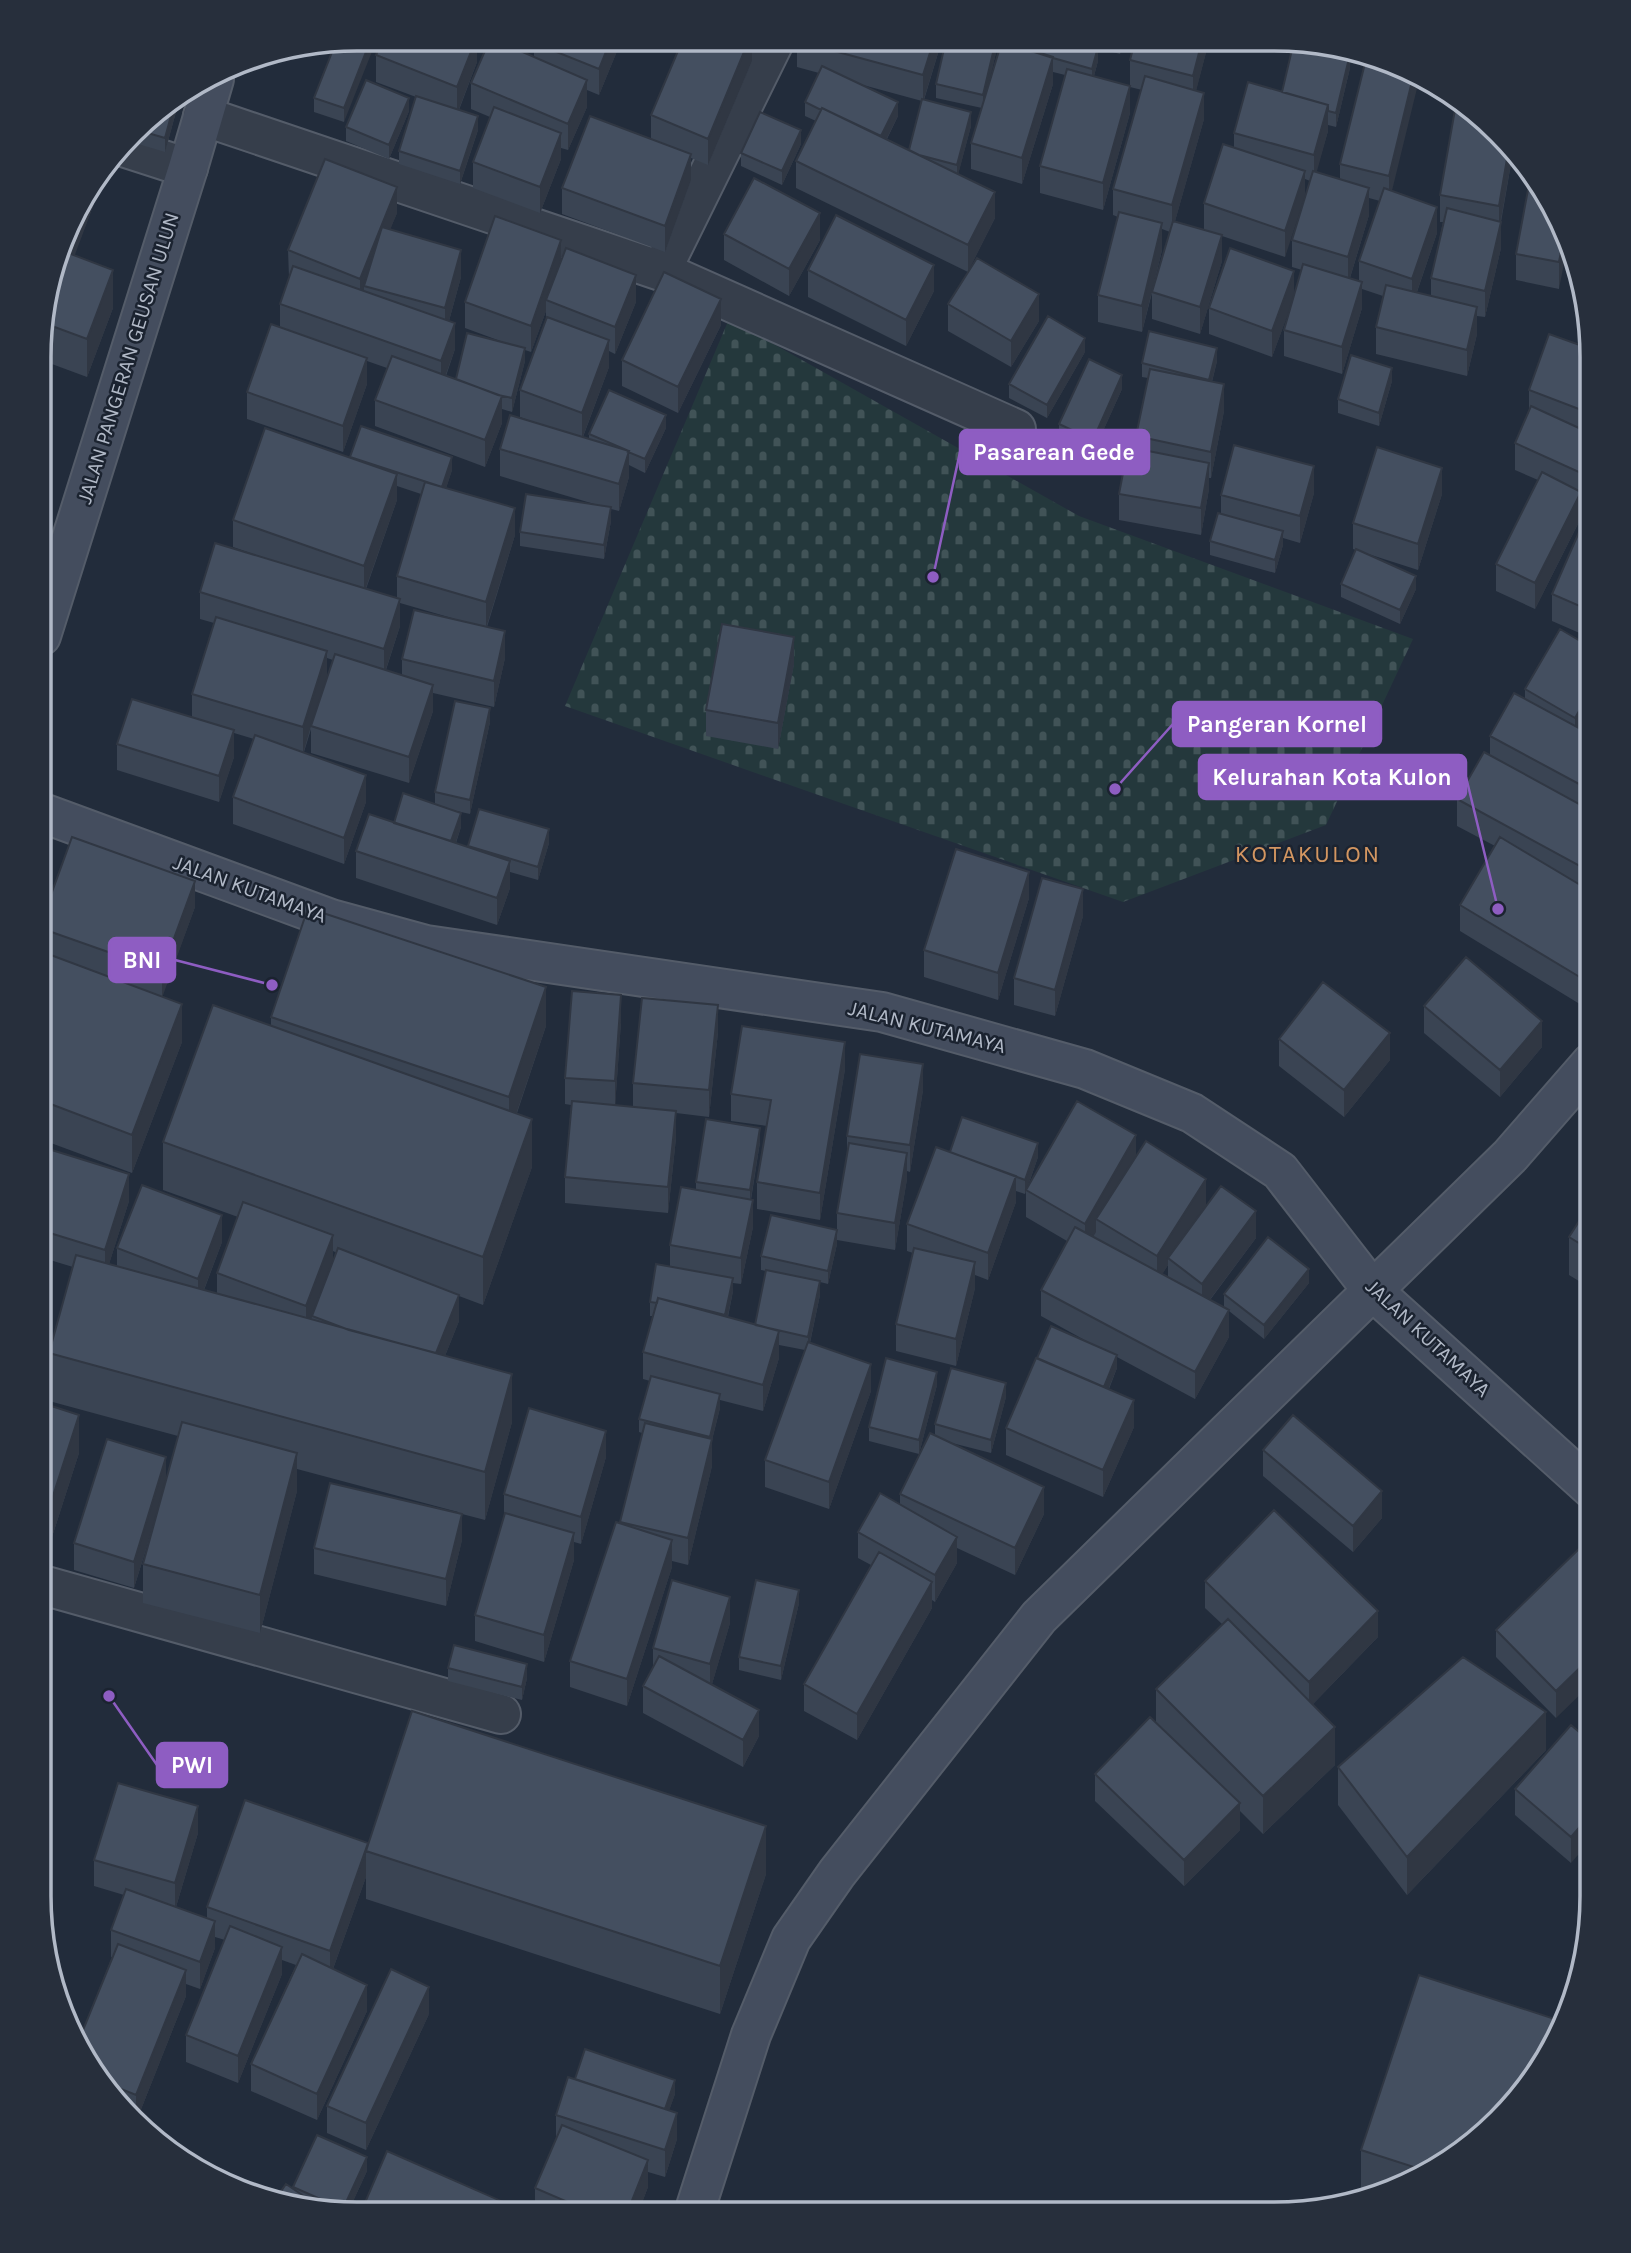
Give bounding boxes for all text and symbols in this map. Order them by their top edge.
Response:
street label: JALAN PANGERAN GEUSAN ULUN [72,209,184,507]
callout: Pasarean Gede [960,430,1149,474]
text: Pasarean Gede [973,439,1135,466]
callout: Pangeran Kornel [1173,702,1381,746]
text: Pangeran Kornel [1187,711,1367,738]
callout: Kelurahan Kota Kulon [1199,755,1466,799]
text: Kelurahan Kota Kulon [1212,764,1452,791]
district label: KOTAKULON [1235,840,1381,868]
street label: JALAN KUTAMAYA [170,850,330,928]
callout: BNI [109,938,175,982]
text: BNI [123,947,161,974]
street label: JALAN KUTAMAYA [846,996,1008,1058]
street label: JALAN KUTAMAYA [1361,1274,1495,1402]
callout: PWI [157,1743,227,1787]
text: PWI [171,1752,213,1779]

